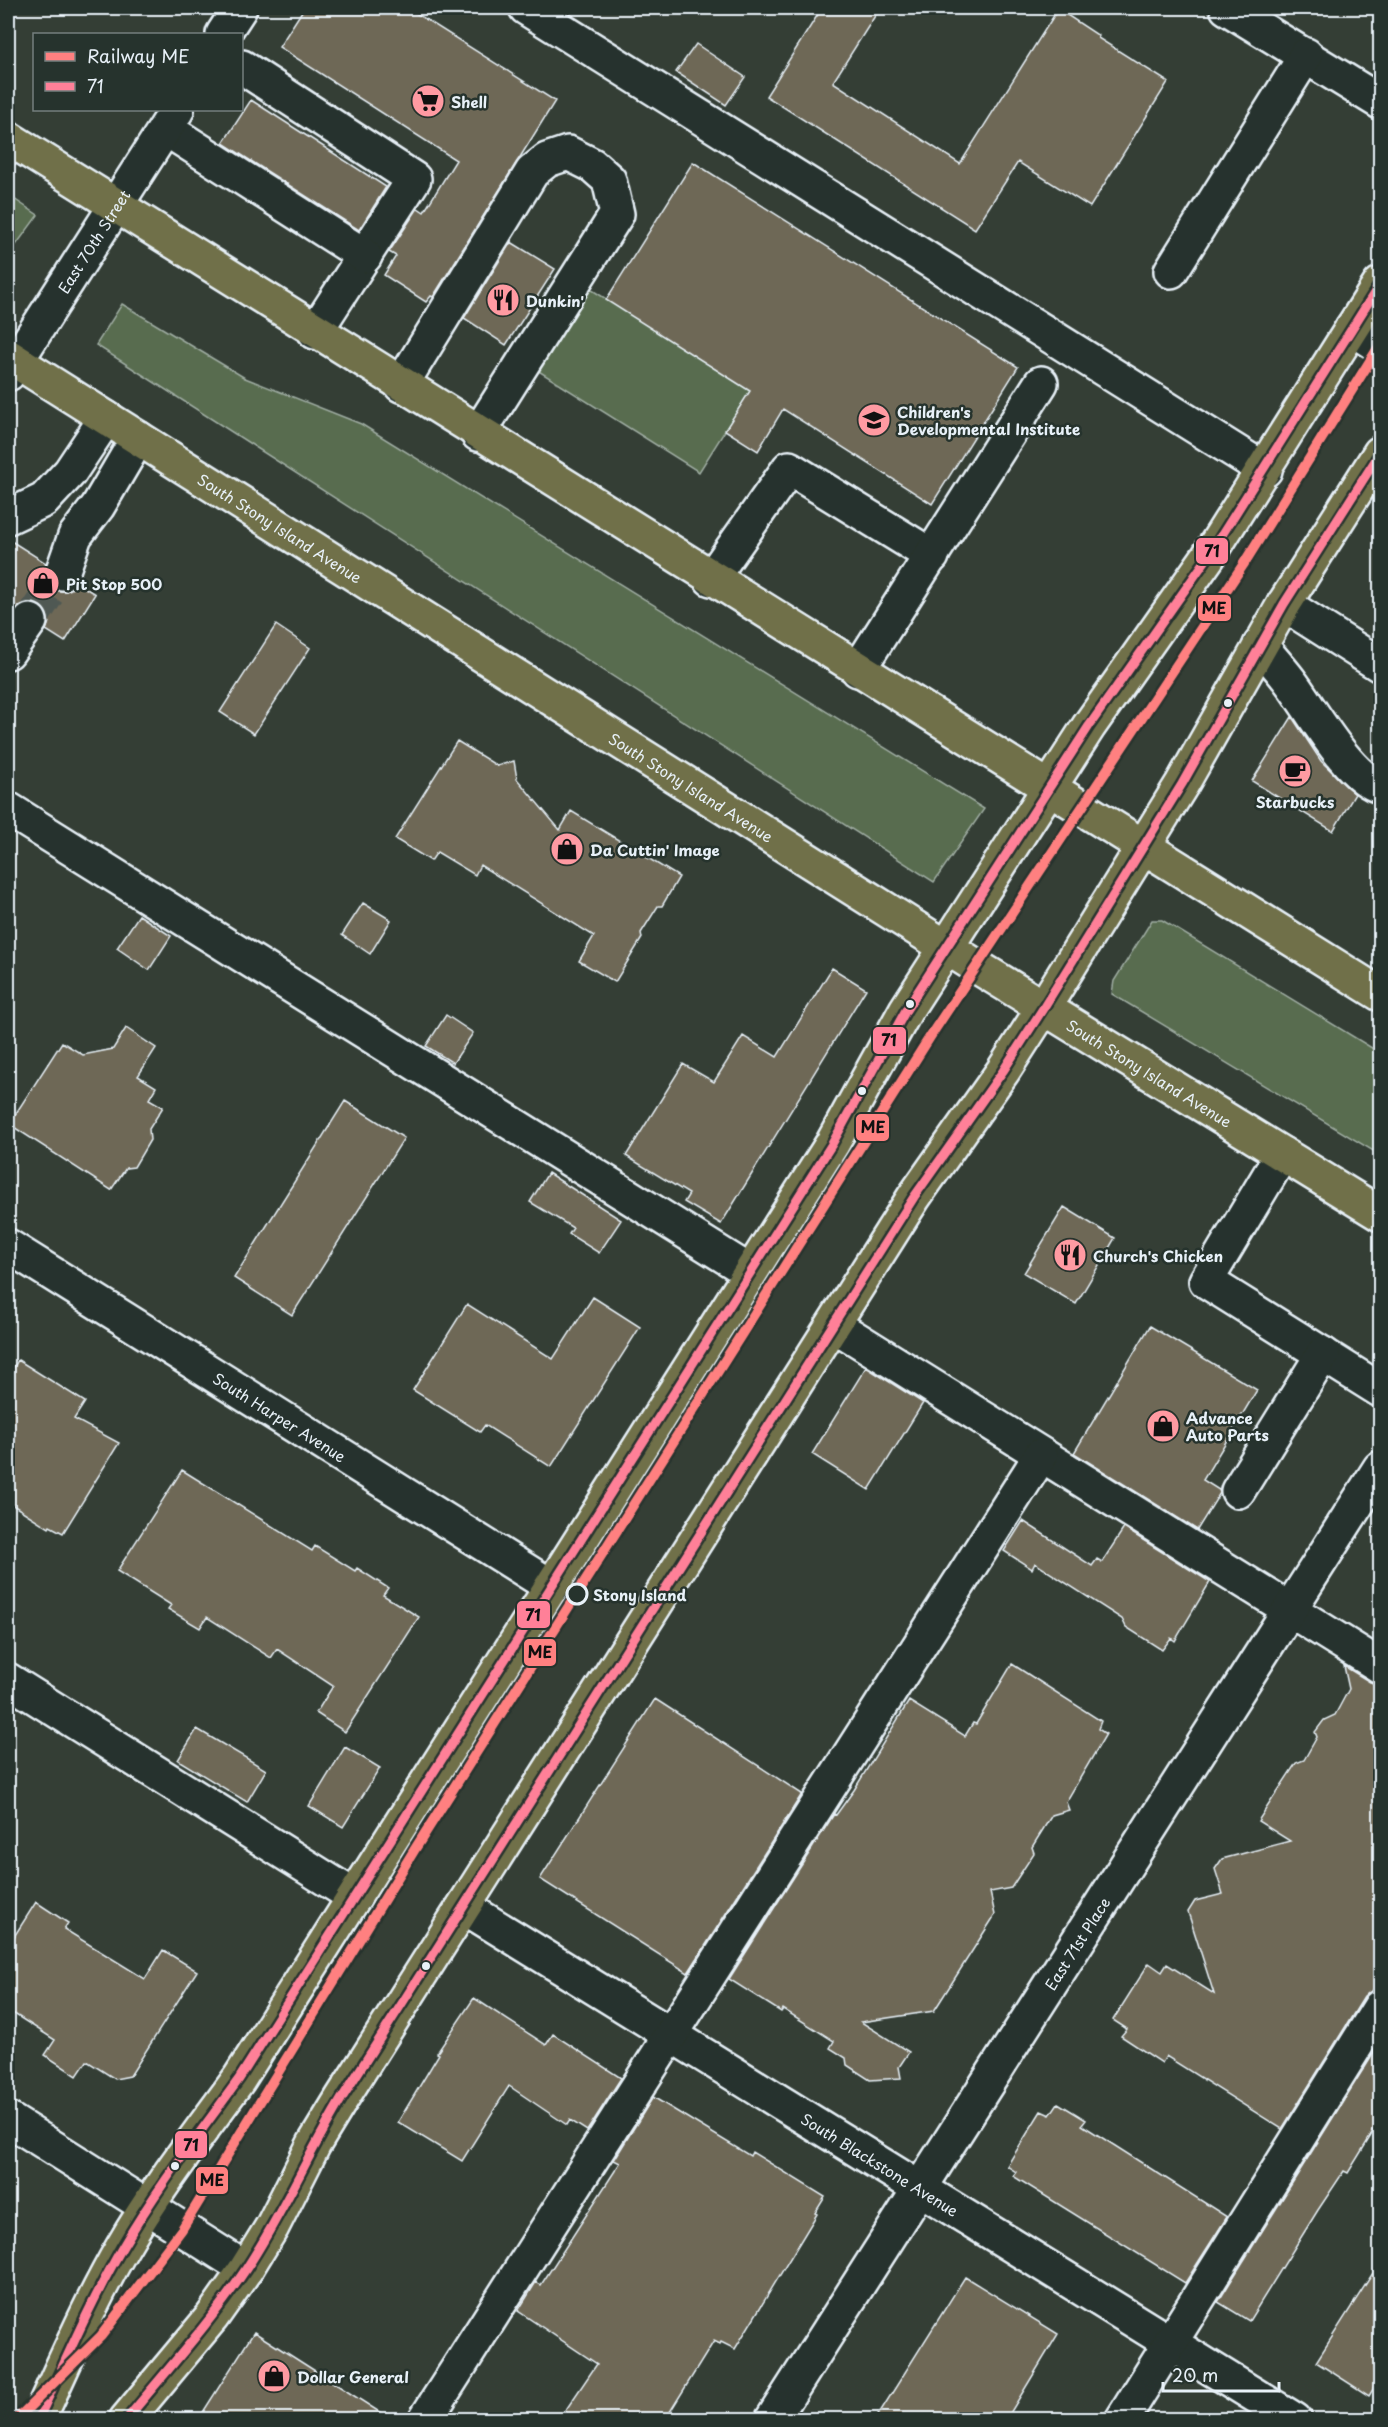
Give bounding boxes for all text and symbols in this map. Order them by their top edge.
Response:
legend [33,33,243,111]
text: Railway ME [87,42,190,69]
text: 71 [87,72,104,99]
supermarket icon: Shell [410,83,446,119]
place label: Shell [451,90,487,113]
street label: East 70th Street [51,185,135,297]
restaurant icon: Dunkin' [485,282,521,318]
place label: Dunkin' [526,289,584,312]
place label: Children's Developmental Institute [897,400,1080,440]
school or university icon: Children's Developmental Institute [856,402,892,438]
street label: South Stony Island Avenue [194,467,367,588]
line badge: 71 [1195,537,1229,565]
text: 71 [1204,538,1220,562]
shop icon: Pit Stop 500 [25,565,61,601]
place label: Pit Stop 500 [66,572,162,595]
line badge: ME [1197,594,1232,622]
text: ME [1201,595,1227,619]
unlabelled marker [1222,697,1234,709]
street label: South Stony Island Avenue [605,726,778,847]
cafe icon: Starbucks [1277,753,1313,789]
place label: Starbucks [1256,790,1334,813]
shop icon: Da Cuttin' Image [549,831,585,867]
place label: Da Cuttin' Image [590,838,720,861]
unlabelled marker [904,998,916,1010]
street label: South Stony Island Avenue [1063,1013,1237,1132]
line badge: 71 [872,1026,907,1055]
text: 71 [881,1027,897,1051]
unlabelled marker [856,1085,868,1097]
line badge: ME [855,1113,890,1142]
text: ME [860,1114,886,1138]
restaurant icon: Church's Chicken [1052,1237,1088,1273]
place label: Church's Chicken [1093,1244,1223,1267]
street label: South Harper Avenue [209,1366,351,1467]
place label: Advance Auto Parts [1186,1406,1269,1446]
shop icon: Advance Auto Parts [1145,1408,1181,1444]
marker: Stony Island [566,1583,588,1605]
place label: Stony Island [593,1583,687,1606]
line badge: 71 [516,1600,551,1629]
text: 71 [525,1602,541,1626]
line badge: ME [523,1638,557,1667]
text: ME [527,1639,553,1663]
street label: East 71st Place [1038,1892,1115,1994]
unlabelled marker [420,1960,432,1972]
street label: South Blackstone Avenue [797,2107,963,2221]
line badge: 71 [174,2130,208,2159]
text: 71 [183,2132,199,2156]
unlabelled marker [169,2160,181,2172]
line badge: ME [195,2166,229,2195]
text: ME [199,2167,225,2191]
scale bar [1163,2355,1278,2393]
shop icon: Dollar General [256,2358,292,2394]
text: 20 m [1172,2361,1218,2388]
place label: Dollar General [297,2365,409,2388]

